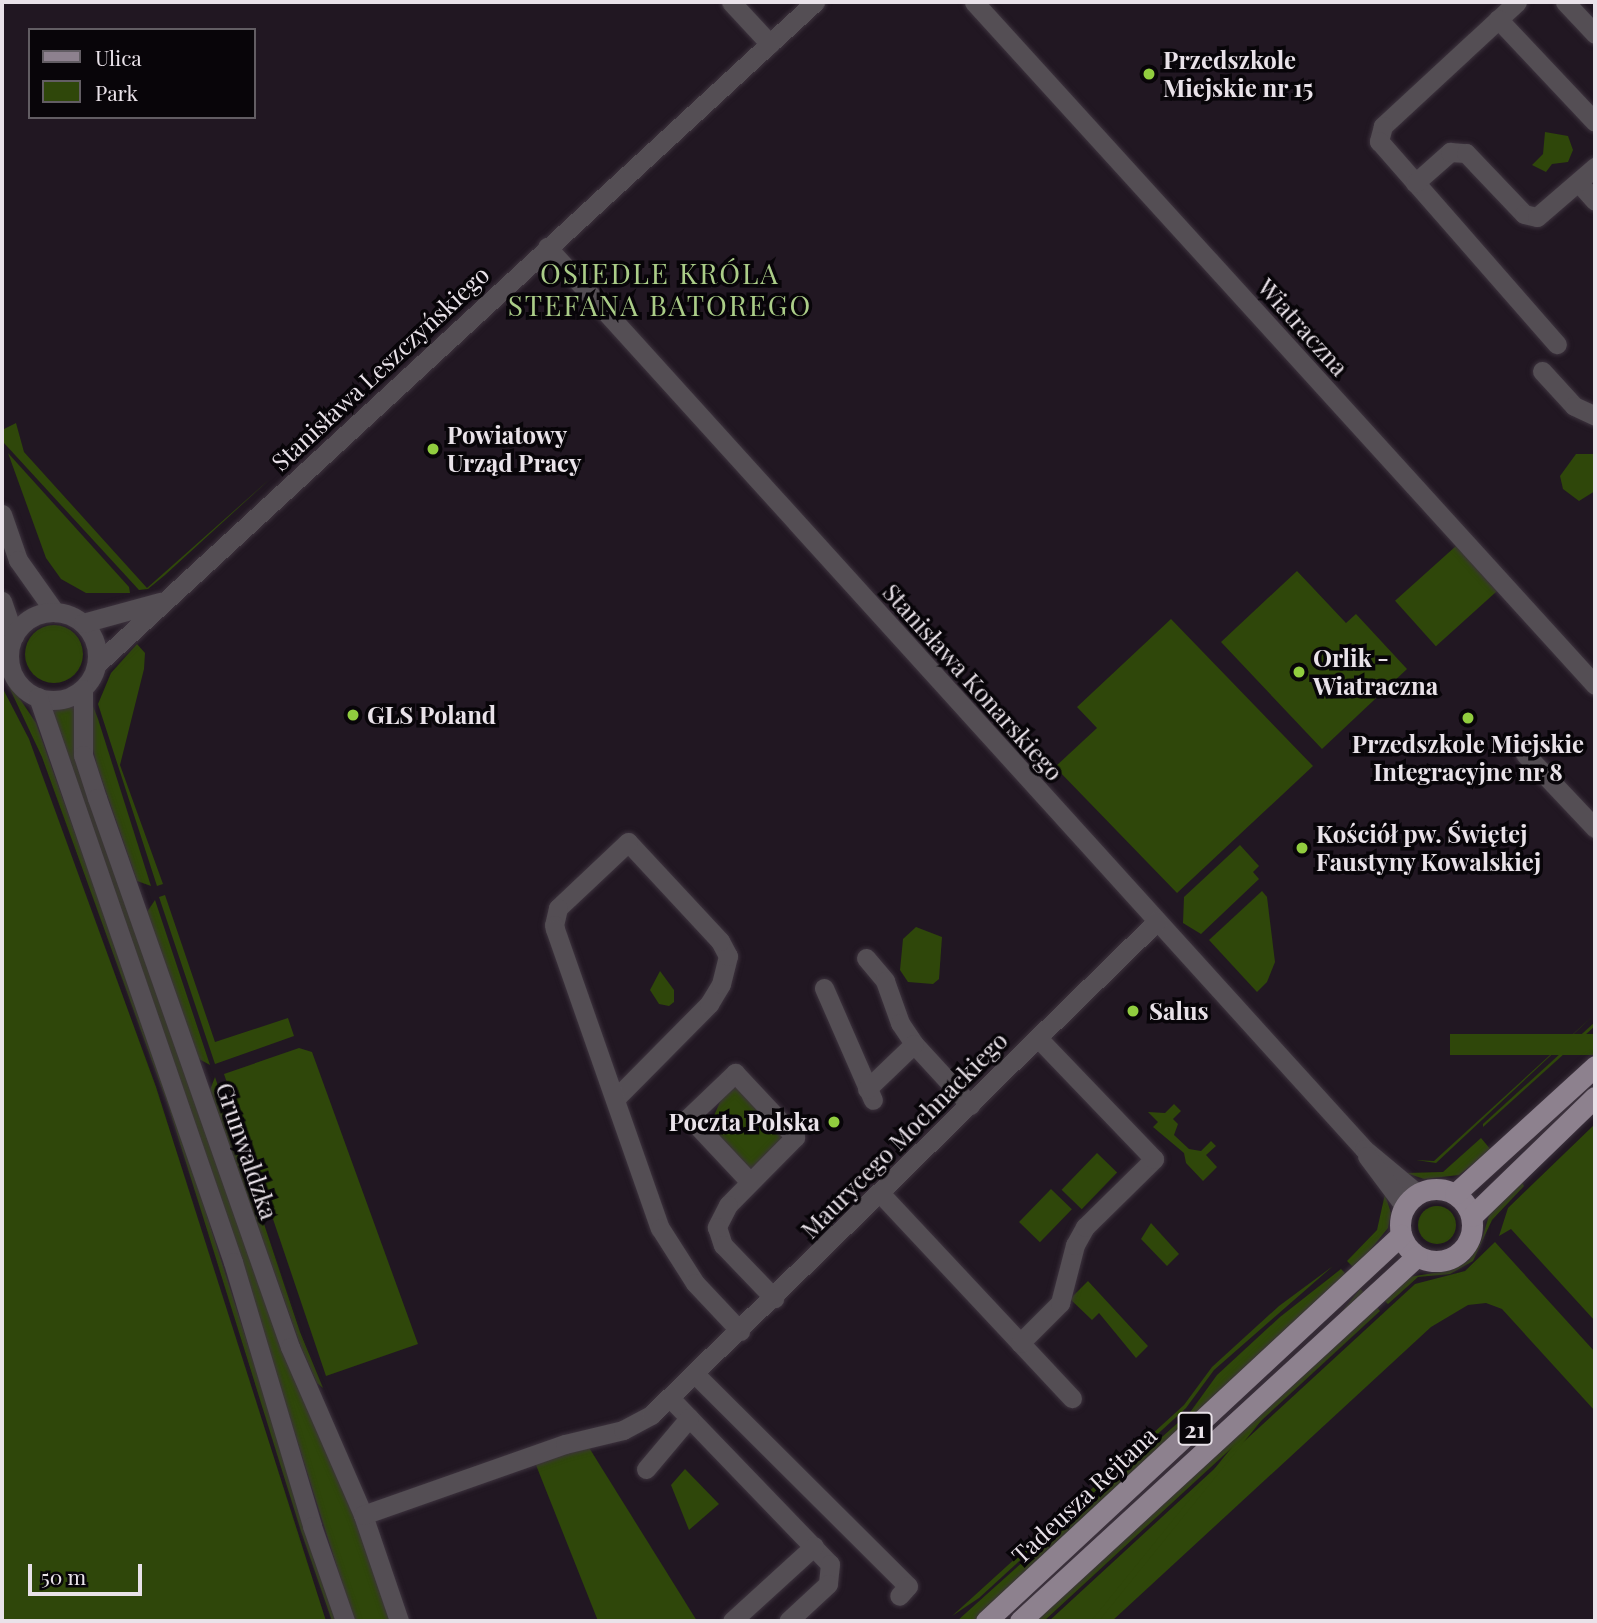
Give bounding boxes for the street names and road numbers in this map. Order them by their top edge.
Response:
street label: Stanisława Leszczyńskiego [265,260,495,476]
street label: Wiatraczna [1252,273,1354,381]
street label: Stanisława Konarskiego [877,578,1069,786]
street label: Maurycego Mochnackiego [795,1026,1013,1244]
street label: Grunwaldzka [210,1079,284,1223]
road number: 21 [1178,1410,1212,1448]
street label: Tadeusza Rejtana [1006,1421,1162,1569]

